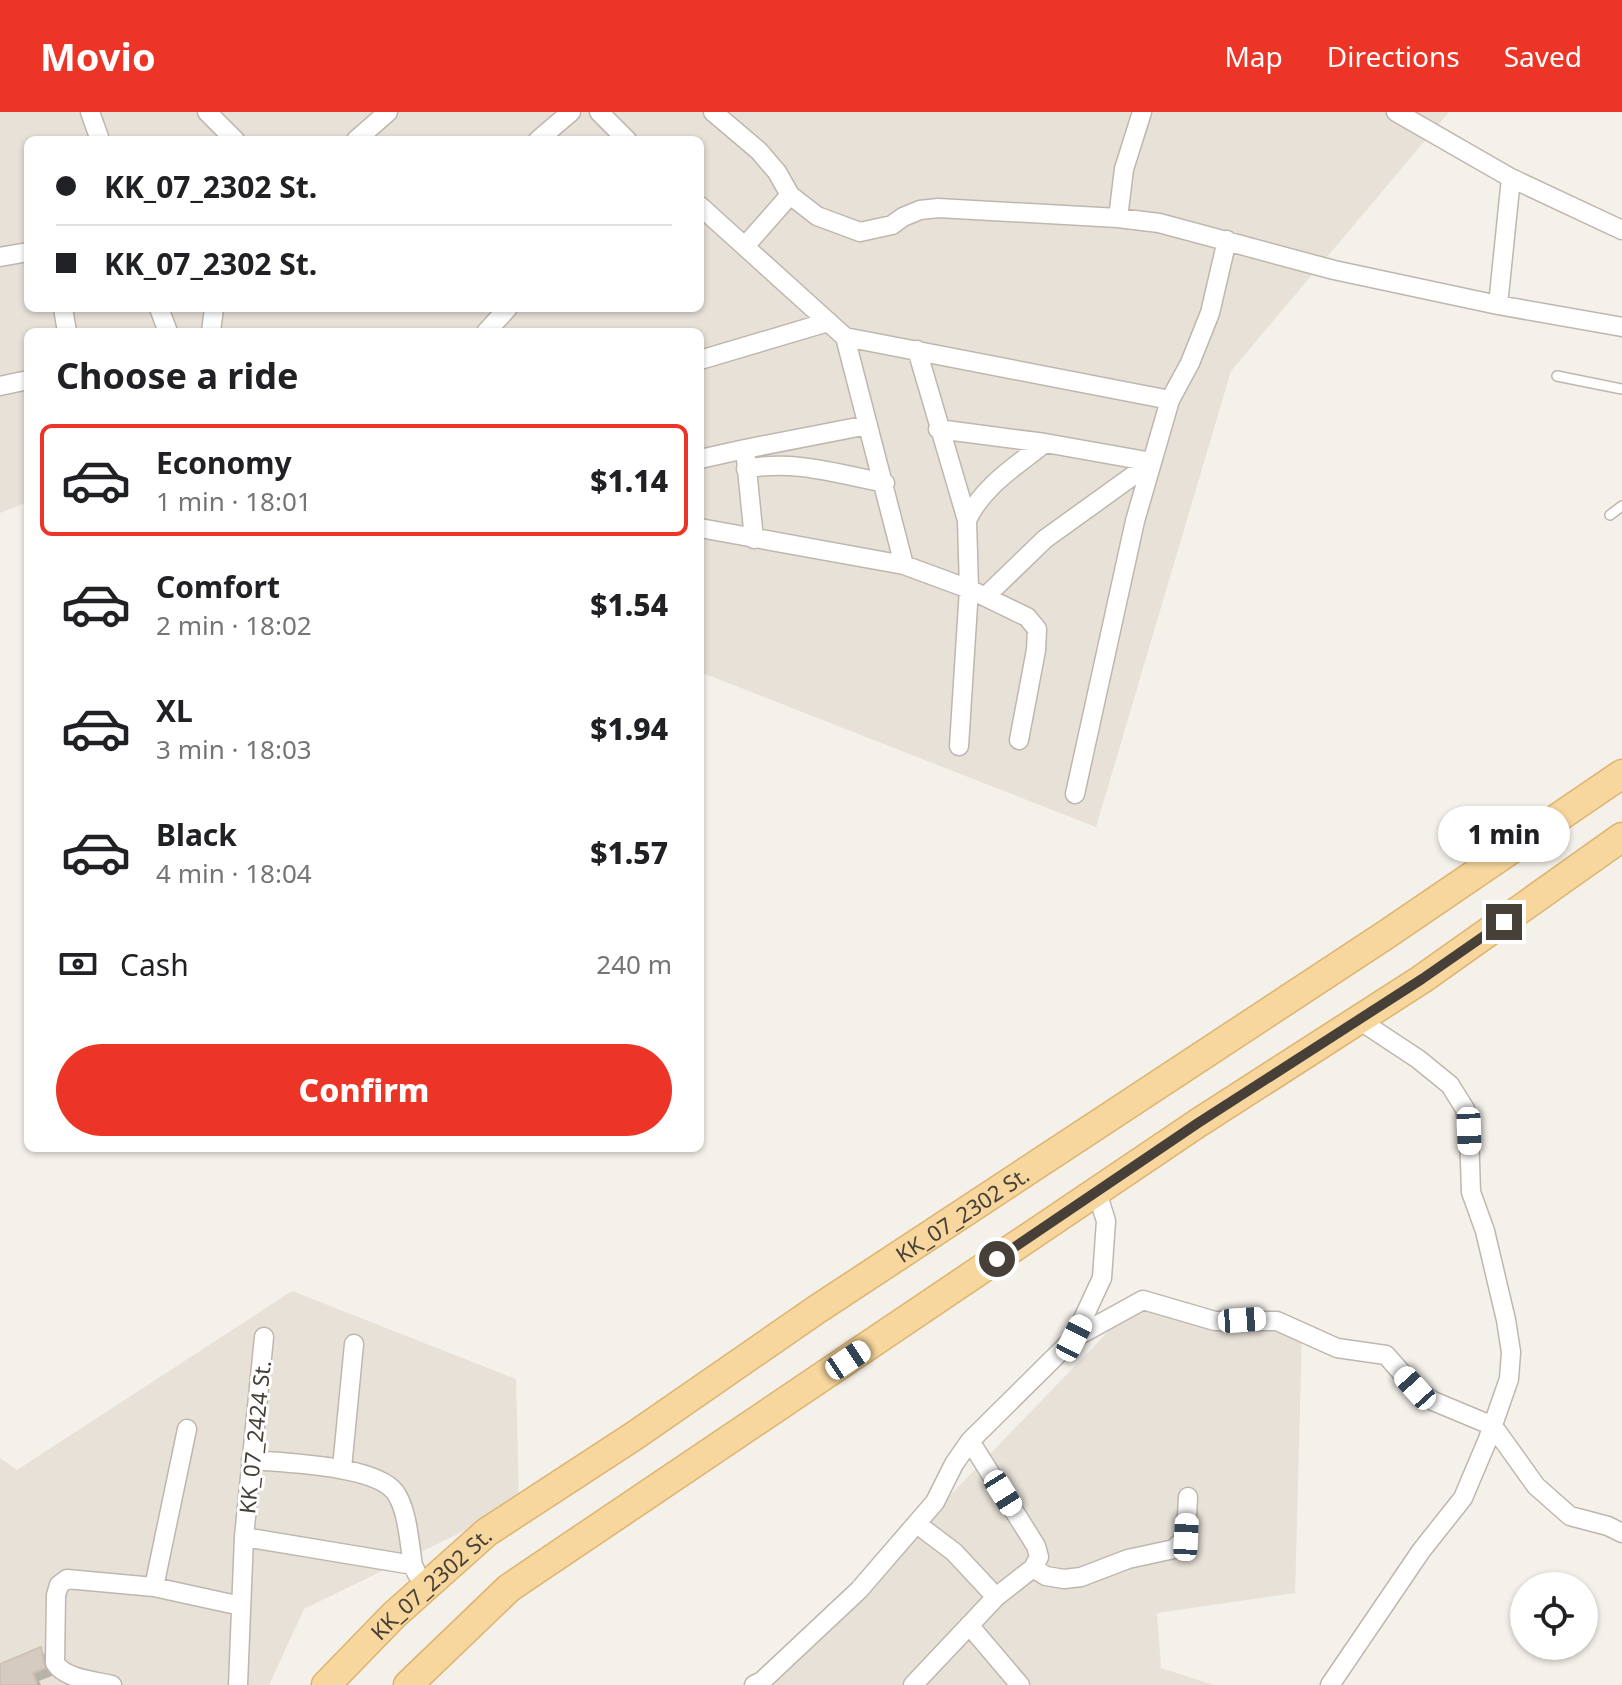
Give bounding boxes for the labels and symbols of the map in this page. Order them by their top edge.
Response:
callout: 1 min [1438,806,1570,862]
route end [1486,904,1522,940]
car [1456,1107,1482,1155]
street label: KK_07_2302 St. [889,1159,1035,1269]
route start [979,1241,1015,1277]
car [1217,1306,1267,1334]
car [1052,1311,1096,1365]
car [821,1337,875,1383]
street label: KK_07_2424 St. [231,1359,277,1515]
car [1390,1362,1440,1414]
car [980,1466,1026,1520]
car [1173,1512,1199,1562]
street label: KK_07_2302 St. [363,1520,498,1646]

